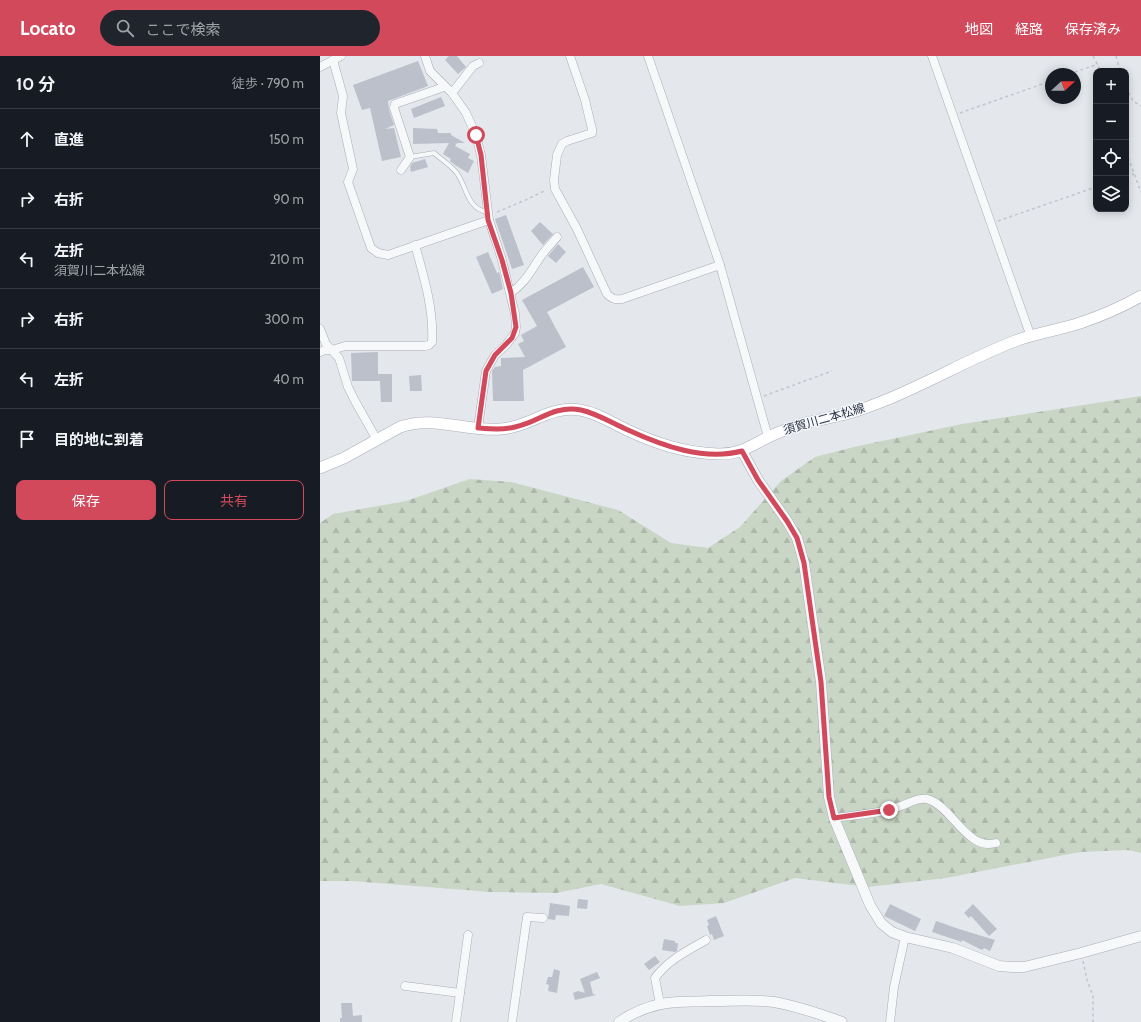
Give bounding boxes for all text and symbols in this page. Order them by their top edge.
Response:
search box [100,10,380,46]
text: Locato [20,17,76,40]
icon: search [114,17,136,39]
text: 地図 [965,20,993,38]
text: 経路 [1015,20,1043,38]
text: 保存済み [1065,20,1121,38]
text: ここで検索 [146,21,221,39]
north arrow [1045,68,1081,104]
map controls [1093,68,1129,212]
button: + [1093,68,1129,104]
text: 10 分 [16,74,55,94]
text: 徒歩 · 790 m [232,75,304,91]
button: − [1093,104,1129,140]
route start [467,126,485,144]
icon: ahead [16,128,38,150]
text: 直進 [54,131,84,149]
text: 150 m [269,131,304,147]
button: locate [1093,140,1129,176]
button: layers [1093,176,1129,212]
icon: right [16,188,38,210]
text: 右折 [54,191,84,209]
text: 90 m [273,191,304,207]
text: 左折 [54,242,84,260]
icon: left [16,248,38,270]
text: 210 m [270,251,304,267]
text: 須賀川二本松線 [54,262,145,278]
icon: right [16,308,38,330]
text: 右折 [54,311,84,329]
text: 300 m [264,311,304,327]
icon: left [16,368,38,390]
text: 左折 [54,371,84,389]
text: 40 m [273,371,304,387]
street label: 須賀川二本松線 [781,400,866,437]
icon: arrive [16,428,38,450]
text: 目的地に到着 [54,431,144,449]
button: 保存 [16,480,156,520]
button: 共有 [164,480,304,520]
route end [880,801,898,819]

